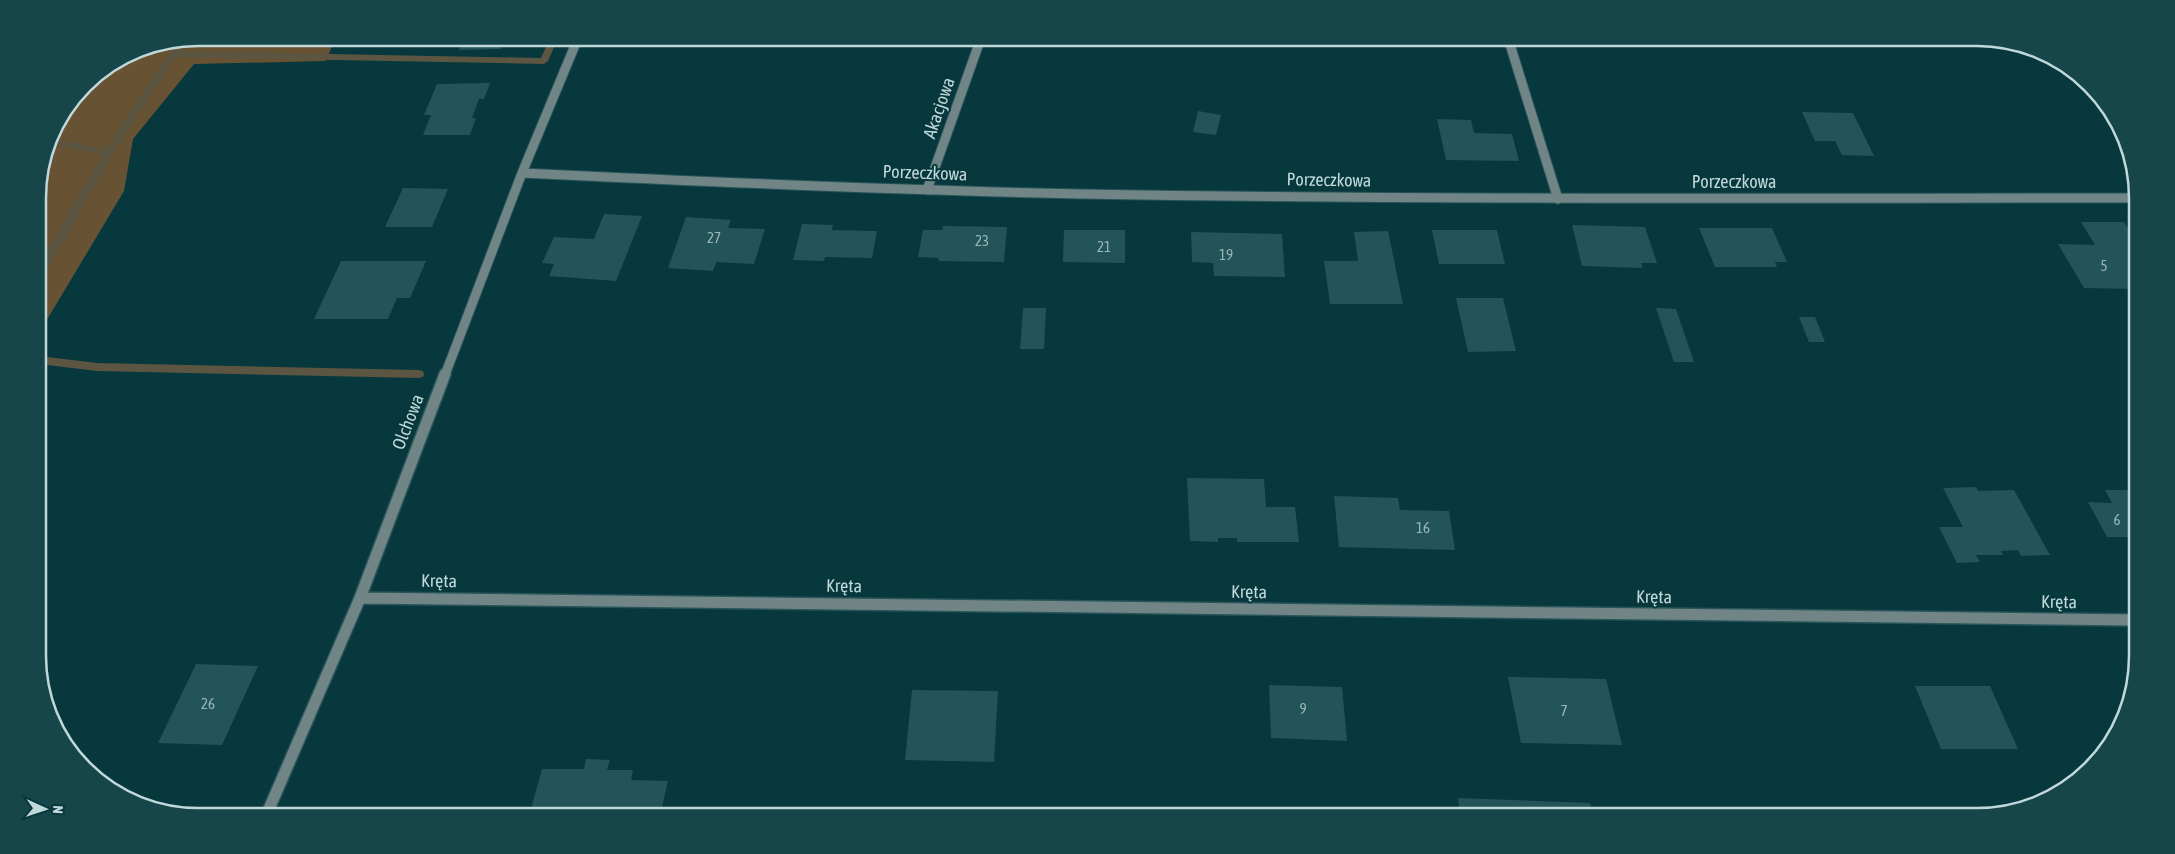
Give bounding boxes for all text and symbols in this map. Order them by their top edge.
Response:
street label: Akacjowa [918,75,959,141]
street label: Porzeczkowa [882,161,968,184]
street label: Porzeczkowa [1286,168,1372,191]
street label: Porzeczkowa [1692,171,1776,192]
house number: 27 [707,229,721,246]
house number: 23 [975,232,989,249]
house number: 21 [1097,238,1111,255]
house number: 19 [1219,246,1233,263]
house number: 5 [2100,257,2108,274]
street label: Olchowa [387,391,428,453]
house number: 6 [2113,511,2121,528]
house number: 16 [1416,519,1430,536]
street label: Kręta [421,570,457,591]
street label: Kręta [826,575,862,596]
street label: Kręta [1231,581,1267,602]
street label: Kręta [1636,586,1672,607]
street label: Kręta [2041,591,2077,612]
house number: 26 [201,695,215,712]
house number: 9 [1299,700,1307,717]
house number: 7 [1560,702,1568,719]
north arrow [20,784,70,834]
text: N [50,805,66,814]

